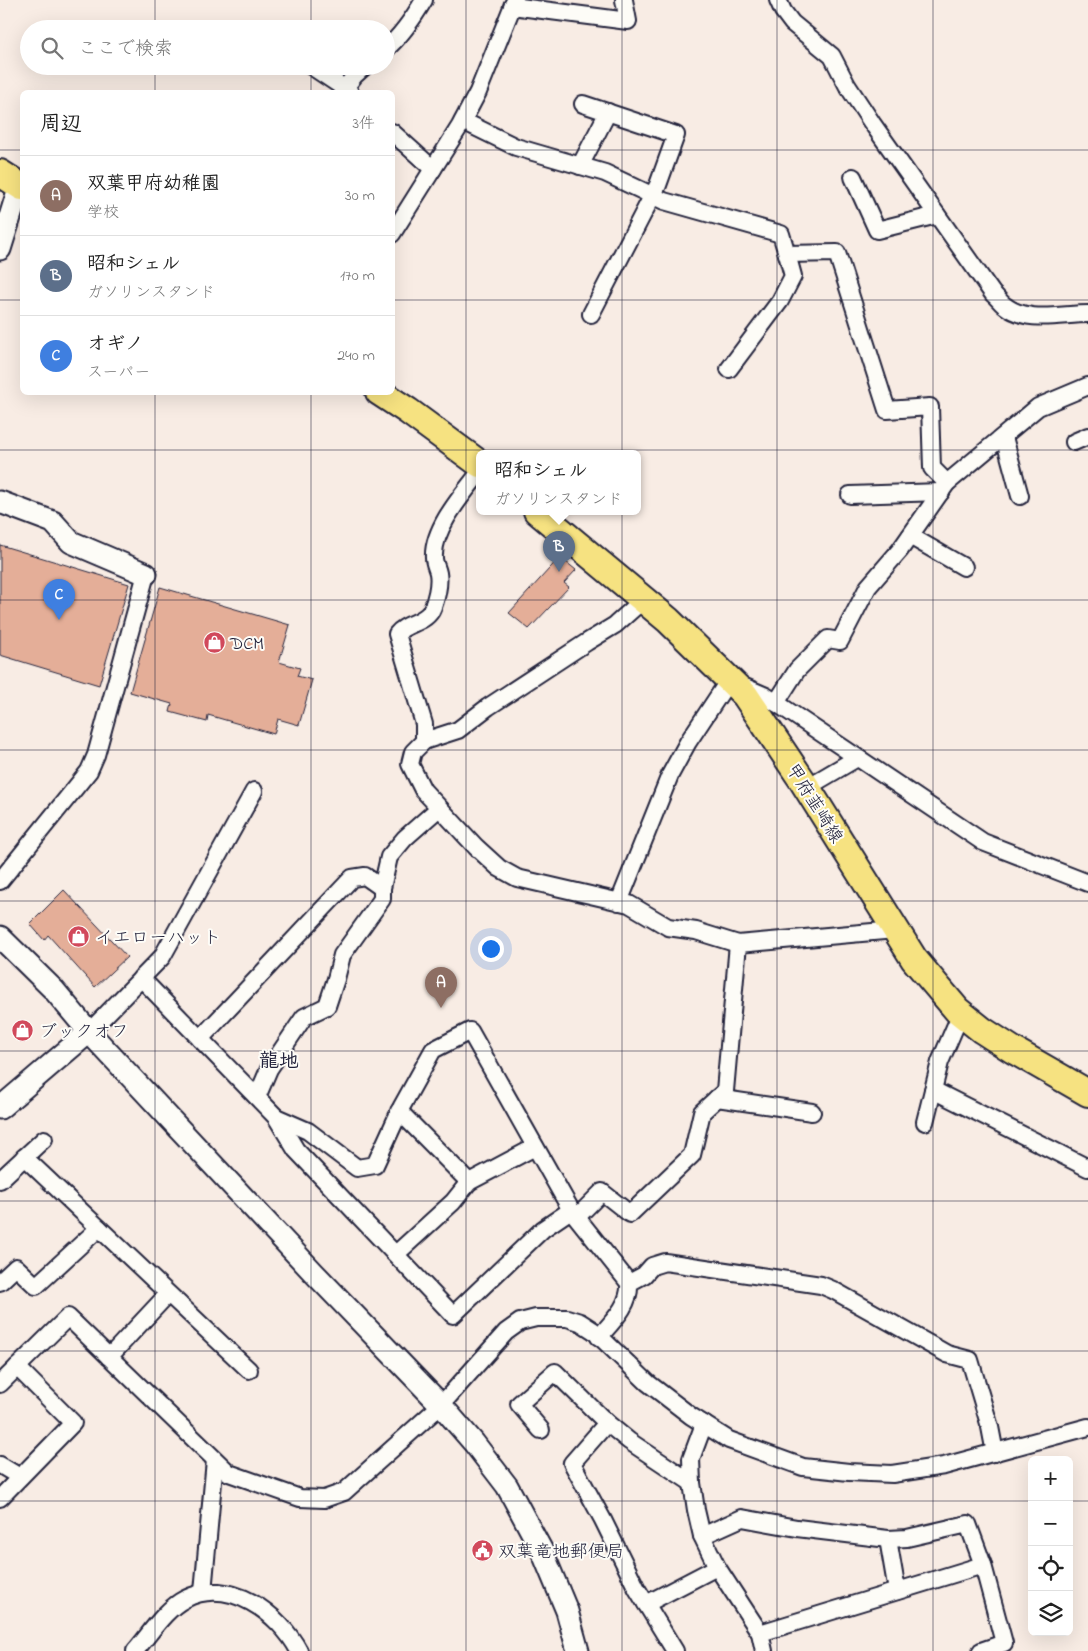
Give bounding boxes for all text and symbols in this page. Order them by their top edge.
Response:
search box [20,20,395,75]
icon: search [38,34,66,62]
text: ここで検索 [78,36,173,63]
text: 周辺 [40,110,82,140]
text: 3件 [352,112,375,136]
text: 双葉甲府幼稚園 [87,171,220,198]
text: A [51,184,61,208]
text: 30 m [345,184,375,208]
text: 学校 [87,201,119,225]
text: 昭和シェル [87,251,180,278]
text: B [51,264,61,288]
text: 170 m [340,264,375,288]
text: ガソリンスタンド [87,281,215,305]
text: オギノ [87,331,144,358]
text: C [52,344,60,368]
text: 240 m [337,344,375,368]
text: スーパー [87,361,150,385]
popup [476,450,641,515]
text: 昭和シェル [494,458,588,485]
text: ガソリンスタンド [494,488,623,512]
pin: B [543,531,575,572]
pin: C [43,579,75,620]
shop icon: DCM [202,631,226,655]
place label: DCM [229,632,264,658]
street label: 甲府韮崎線 [778,759,848,849]
shop icon: イエローハット [67,925,91,949]
place label: イエローハット [95,926,221,952]
your location [478,936,504,962]
pin: A [425,967,457,1008]
shop icon: ブックオフ [11,1019,35,1043]
place label: ブックオフ [39,1020,129,1046]
district label: 龍地 [259,1048,299,1077]
map controls [1028,1456,1073,1636]
button: + [1028,1456,1073,1501]
button: − [1028,1501,1073,1546]
public building icon: 双葉竜地郵便局 [470,1539,494,1563]
place label: 双葉竜地郵便局 [498,1540,624,1566]
button: locate [1028,1546,1073,1591]
button: layers [1028,1591,1073,1636]

